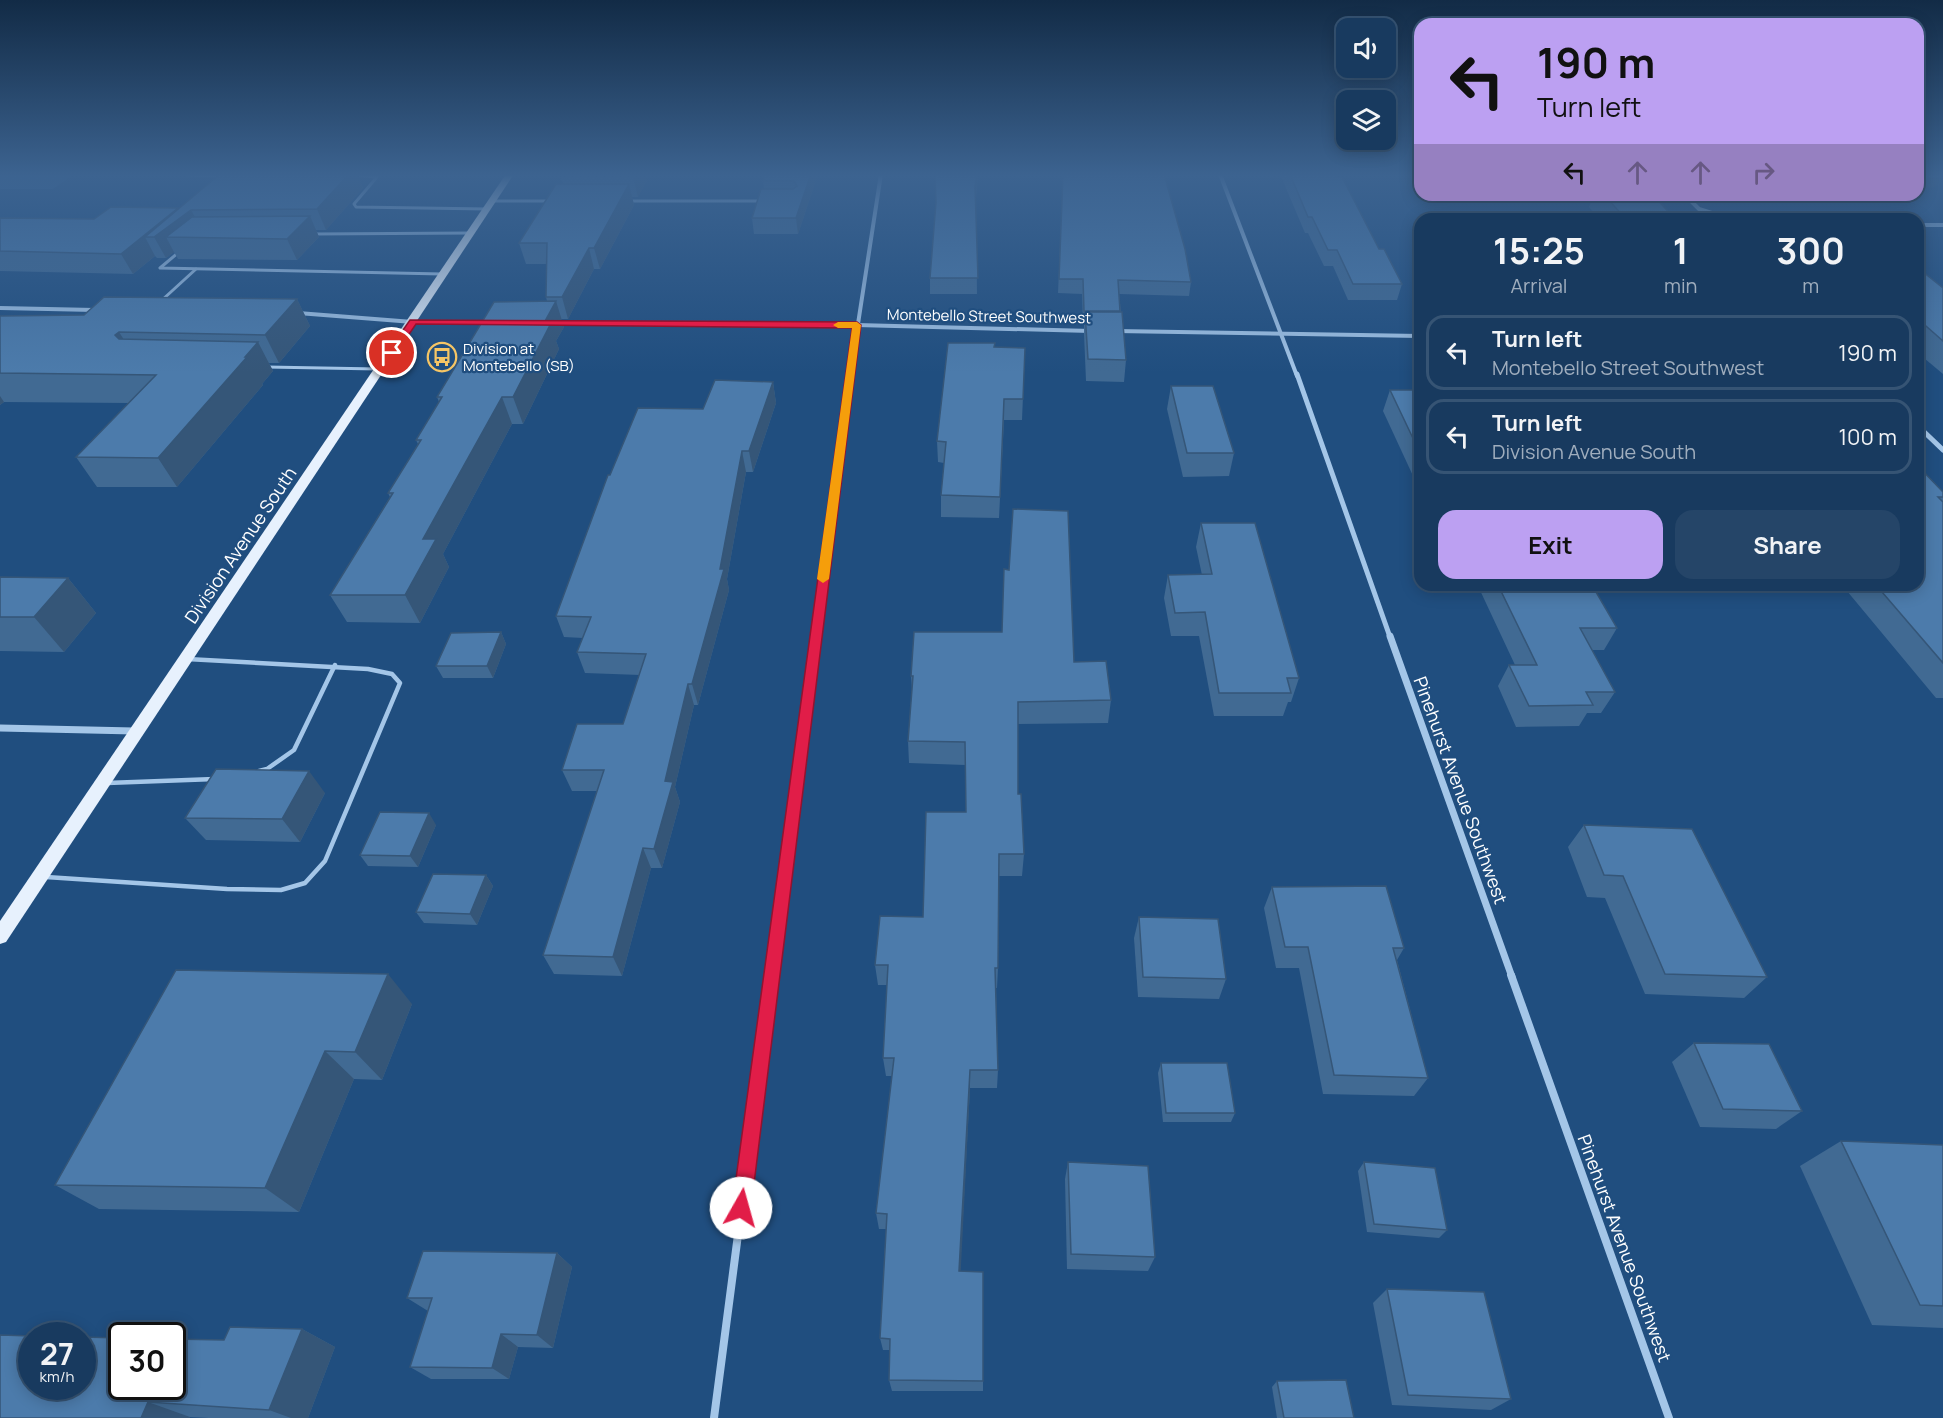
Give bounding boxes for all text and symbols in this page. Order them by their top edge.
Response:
map controls [1336,18,1396,150]
button: sound [1336,18,1396,78]
text: 190 m [1537,33,1655,91]
icon: left [1438,42,1516,120]
text: Turn left [1537,88,1641,125]
button: layers [1336,90,1396,150]
icon: left [1558,156,1591,189]
icon: ahead [1621,156,1654,189]
icon: ahead [1684,156,1717,189]
icon: right [1747,156,1780,189]
text: 15:25 [1493,226,1585,275]
text: 1 [1673,226,1689,275]
text: 300 [1777,226,1845,275]
text: Arrival [1510,272,1568,299]
text: min [1664,272,1697,299]
text: m [1802,272,1819,299]
street label: Montebello Street Southwest [887,304,1091,328]
text: Turn left [1492,324,1582,354]
pin [366,327,417,378]
icon: arrive [375,336,408,369]
icon: left [1441,336,1474,369]
place label: Division at Montebello (SB) [463,338,575,376]
text: 190 m [1838,338,1897,368]
bus stop icon: Division at Montebello (SB) [426,341,458,373]
text: Montebello Street Southwest [1492,354,1764,381]
text: Turn left [1492,408,1582,438]
icon: left [1441,420,1474,453]
text: 100 m [1839,422,1897,452]
text: Division Avenue South [1492,438,1696,465]
street label: Division Avenue South [179,462,301,628]
button: Exit [1438,510,1663,579]
button: Share [1675,510,1900,579]
street label: Pinehurst Avenue Southwest [1409,673,1513,907]
street label: Pinehurst Avenue Southwest [1573,1131,1677,1365]
position arrow [709,1176,773,1240]
speed limit sign: 30 [108,1322,186,1400]
text: 27 [40,1333,74,1374]
text: km/h [40,1366,74,1387]

